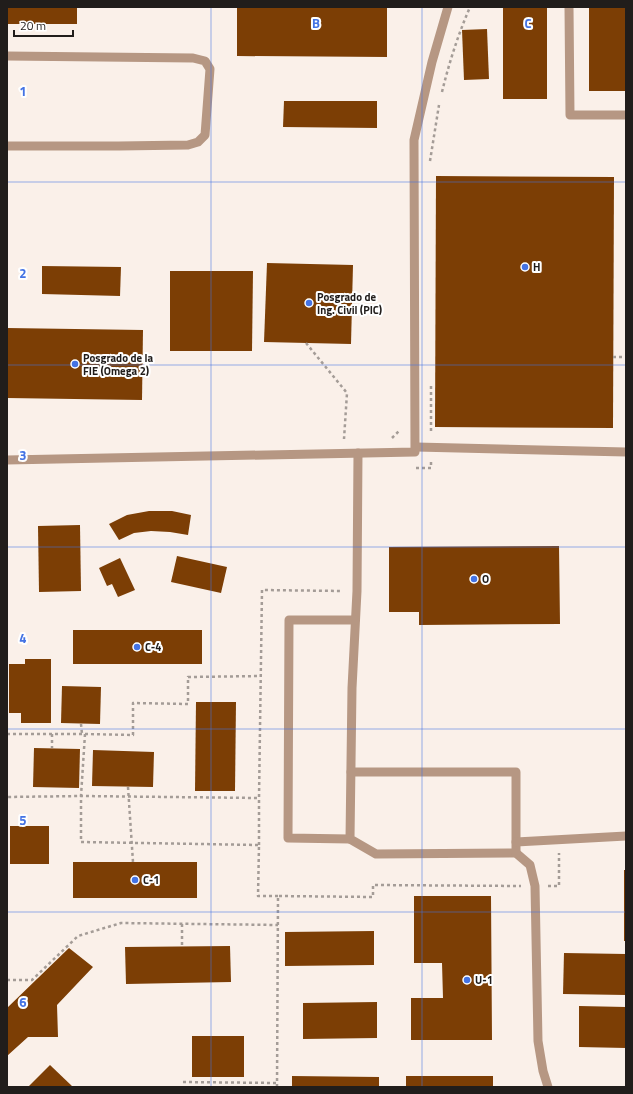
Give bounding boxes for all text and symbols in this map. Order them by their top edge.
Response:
scale bar [14,12,73,38]
text: B [312,13,320,33]
text: C [524,13,532,33]
text: 20 m [20,16,46,35]
text: 1 [19,81,27,101]
place label: H [533,259,540,275]
marker: H [520,262,530,272]
text: 2 [19,263,27,283]
place label: Posgrado de Ing. Civil (PIC) [317,289,382,318]
marker: Posgrado de Ing. Civil (PIC) [304,298,314,308]
place label: Posgrado de la FIE (Omega 2) [83,350,153,379]
marker: Posgrado de la FIE (Omega 2) [70,359,80,369]
text: 3 [19,445,27,465]
place label: O [482,571,489,587]
marker: O [469,574,479,584]
text: 4 [19,628,27,648]
place label: C-4 [145,639,161,655]
marker: C-4 [132,642,142,652]
text: 5 [19,810,27,830]
place label: C-1 [143,872,159,888]
marker: C-1 [130,875,140,885]
place label: U-1 [475,972,493,988]
marker: U-1 [462,975,472,985]
text: 6 [19,992,27,1012]

